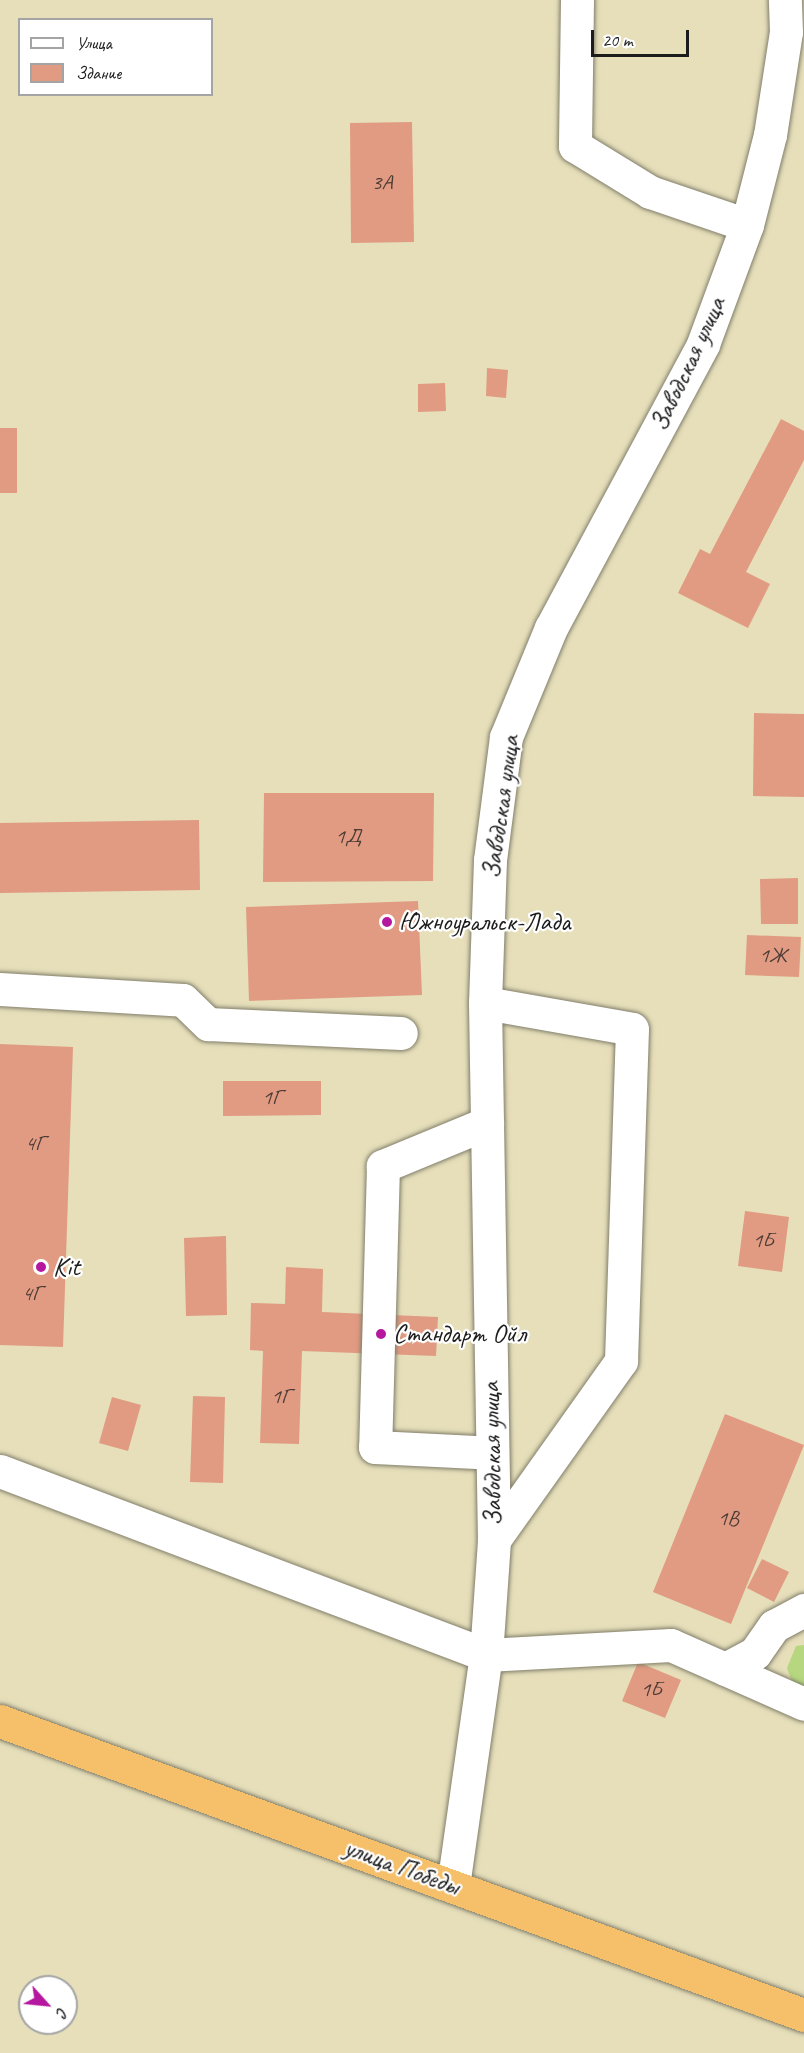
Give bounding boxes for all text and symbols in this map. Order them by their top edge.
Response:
legend [18,18,213,96]
scale bar [594,18,692,56]
text: 20 m [602,29,633,51]
text: Улица [76,32,112,54]
text: Здание [76,62,121,84]
house number: 3А [372,170,392,196]
street label: Заводская улица [643,291,733,437]
street label: Заводская улица [475,732,527,882]
house number: 1Д [335,824,361,850]
place label: Южноуральск-Лада [399,906,570,938]
marker: Южноуральск-Лада [380,915,394,929]
house number: 1Ж [759,943,787,969]
house number: 1Г [262,1085,282,1111]
house number: 4Г [25,1131,45,1157]
house number: 1Б [752,1228,774,1254]
place label: Kit [53,1251,80,1283]
marker: Kit [34,1260,48,1274]
house number: 4Г [22,1281,42,1307]
place label: Стандарт Ойл [393,1318,526,1350]
marker: Стандарт Ойл [374,1327,388,1341]
street label: Заводская улица [475,1381,509,1527]
house number: 1Г [271,1384,291,1410]
house number: 1В [717,1506,739,1532]
house number: 1Б [640,1677,662,1703]
street label: улица Победы [340,1832,464,1902]
north arrow [18,1975,78,2035]
text: С [52,2004,73,2020]

